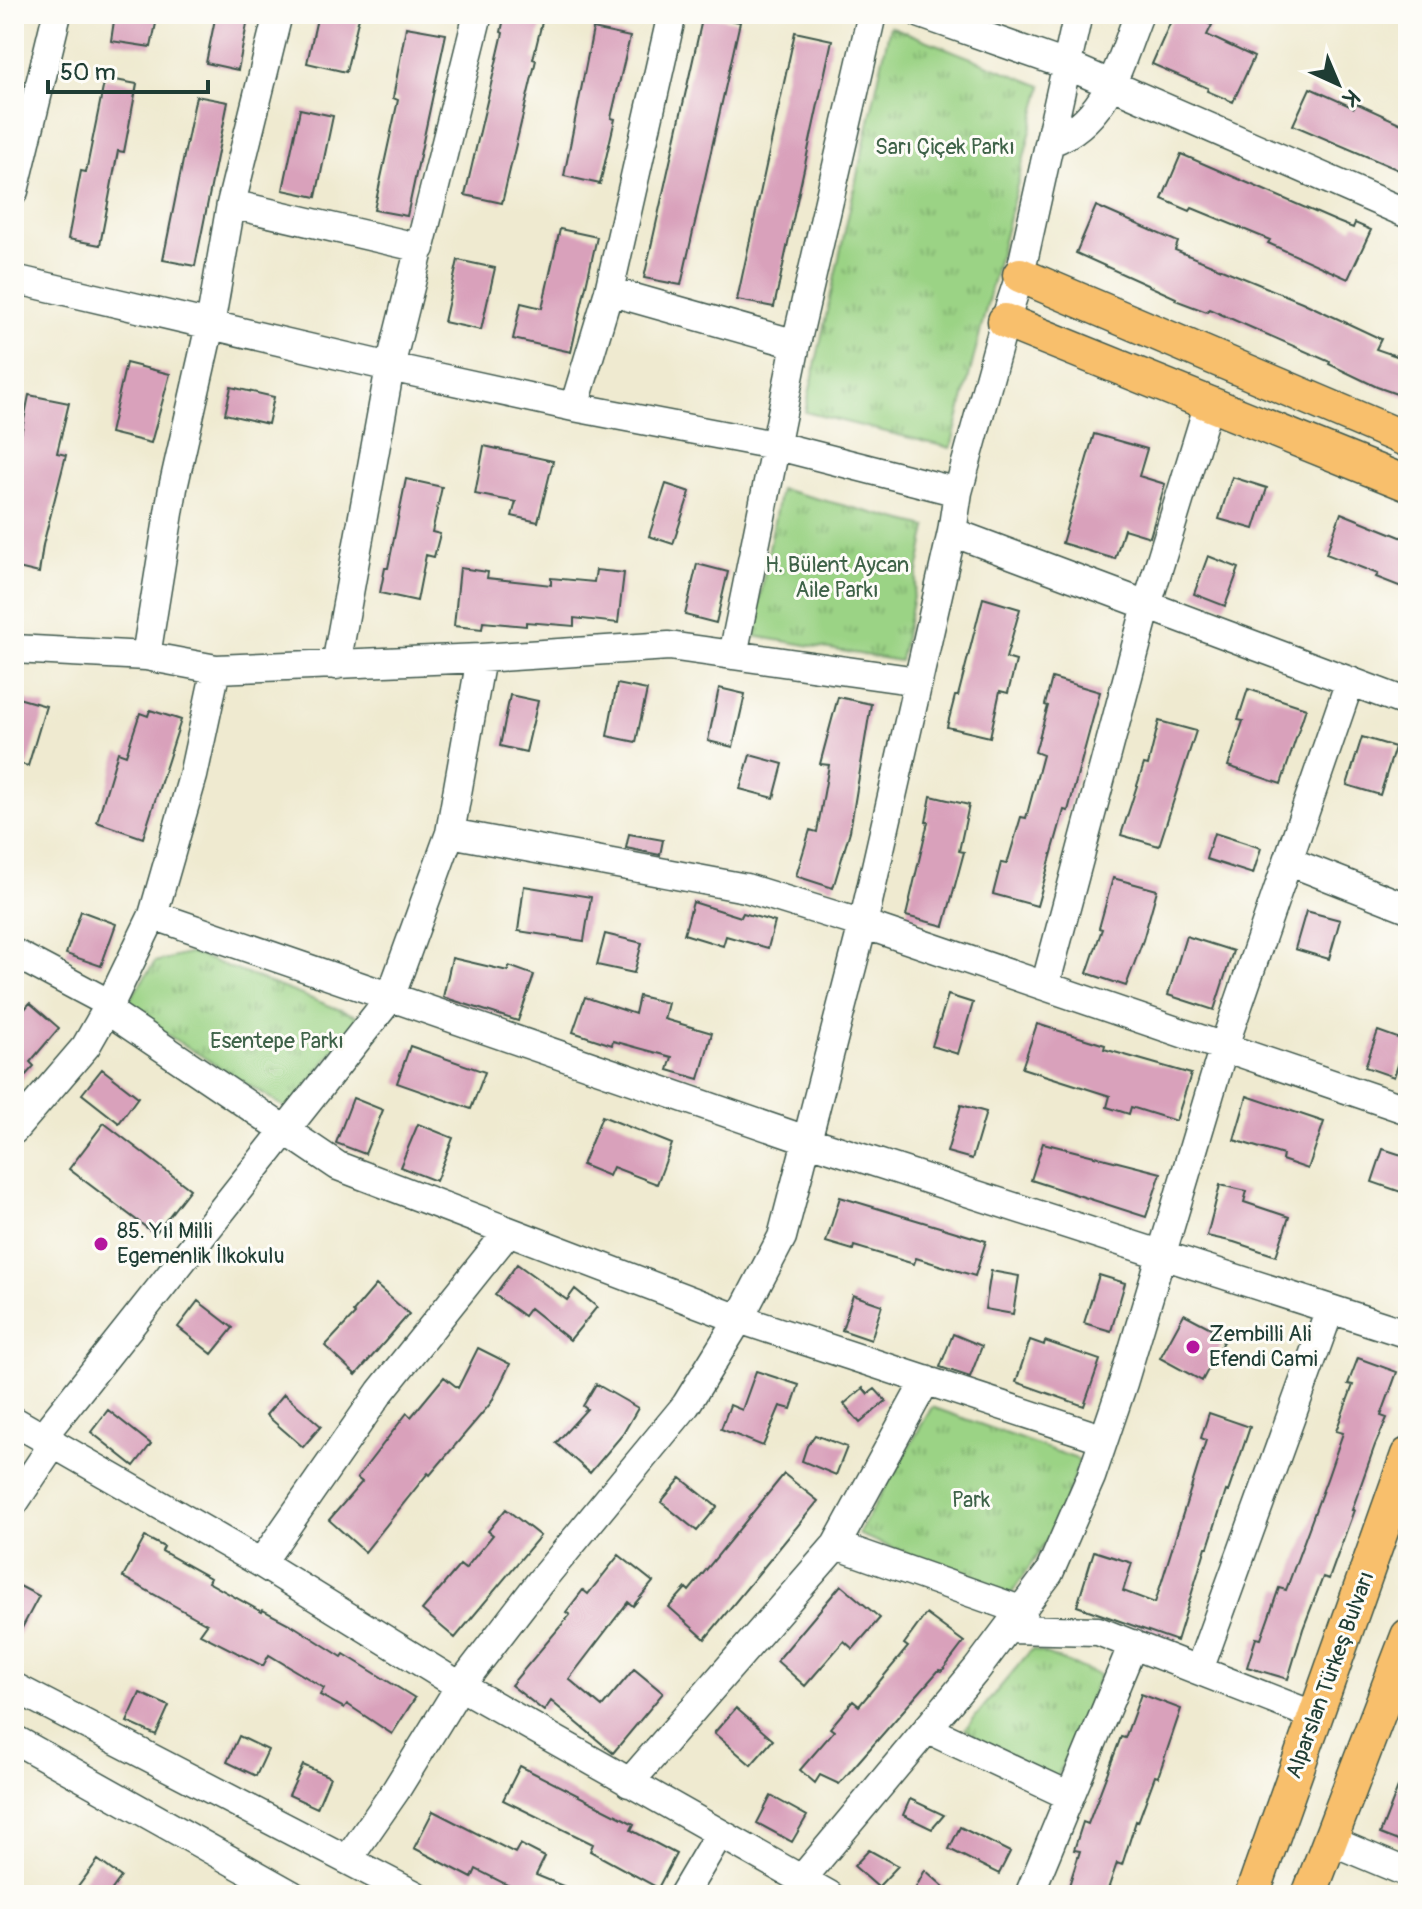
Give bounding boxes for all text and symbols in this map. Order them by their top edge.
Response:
scale bar [48,44,208,94]
north arrow [1298,44,1378,124]
text: 50 m [60,58,116,87]
text: K [1336,83,1366,113]
park label: Sarı Çiçek Parkı [875,133,1015,161]
park label: H. Bülent Aycan Aile Parkı [765,551,909,604]
park label: Esentepe Parkı [210,1027,344,1055]
place label: 85. Yıl Milli Egemenlik İlkokulu [117,1217,285,1270]
marker: 85. Yıl Milli Egemenlik İlkokulu [92,1235,110,1253]
place label: Zembilli Ali Efendi Cami [1209,1320,1318,1373]
marker: Zembilli Ali Efendi Cami [1184,1338,1202,1356]
park label: Park [952,1486,990,1514]
street label: Alparslan Türkeş Bulvarı [1279,1567,1381,1783]

